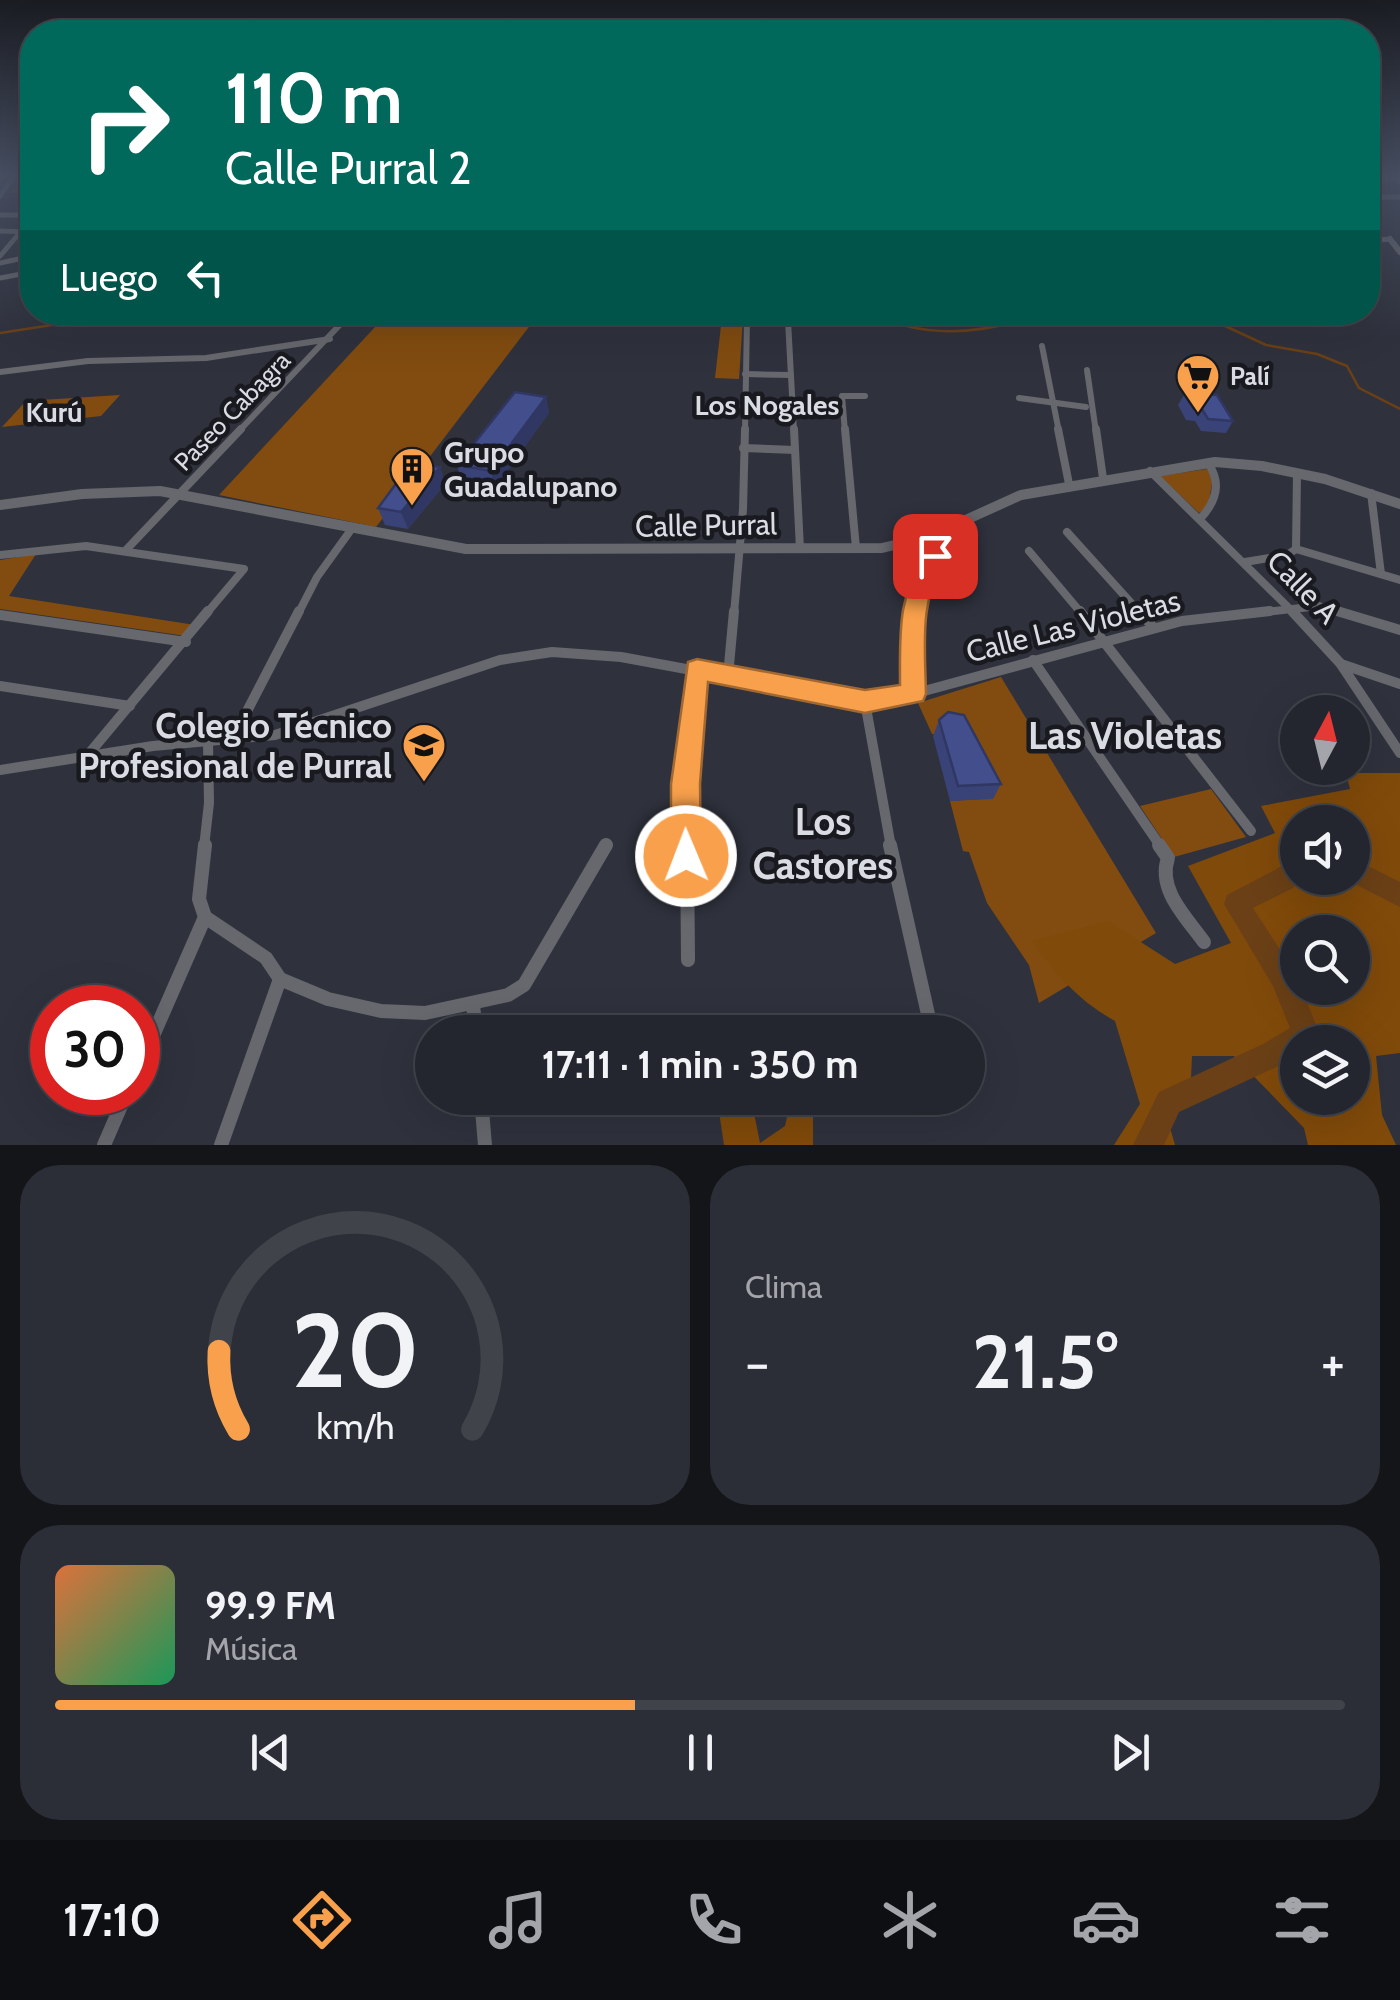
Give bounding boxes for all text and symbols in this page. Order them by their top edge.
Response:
text: 110 m [225,55,403,141]
icon: right [60,60,190,190]
text: Calle Purral 2 [225,141,472,195]
icon: left [178,250,233,305]
text: Luego [60,254,158,301]
street label: Paseo Cabagra [168,345,296,477]
supermarket icon: Palí [1175,353,1221,414]
place label: Palí [1230,361,1270,391]
district label: Los Nogales [695,388,840,422]
district label: Kurú [26,395,82,429]
place label: Grupo Guadalupano [444,434,617,505]
building icon: Grupo Guadalupano [389,446,435,507]
street label: Calle Purral [635,505,777,545]
pin [893,514,978,599]
icon: arrive [908,529,963,584]
street label: Calle A [1259,543,1347,632]
street label: Calle Las Violetas [962,582,1184,670]
north arrow [1280,695,1370,785]
map controls [1280,695,1370,1115]
place label: Colegio Técnico Profesional de Purral [78,704,392,787]
district label: Las Violetas [1028,712,1222,759]
school or university icon: Colegio Técnico Profesional de Purral [401,722,447,783]
district label: Los Castores [753,798,893,889]
position arrow [634,804,738,908]
button: sound [1280,805,1370,895]
button: search [1280,915,1370,1005]
speed limit sign: 30 [30,985,160,1115]
button: layers [1280,1025,1370,1115]
text: 17:11 · 1 min · 350 m [542,1041,858,1088]
text: Clima [745,1267,822,1306]
text: 20 [291,1287,419,1413]
text: 21.5° [972,1316,1118,1407]
text: − [745,1329,769,1396]
text: + [1321,1329,1345,1396]
text: km/h [316,1405,394,1448]
text: 99.9 FM [205,1582,336,1629]
text: Música [205,1629,297,1668]
icon: previous [243,1725,298,1780]
icon: pause [673,1725,728,1780]
icon: next [1103,1725,1158,1780]
icon: directions [287,1885,357,1955]
icon: music [483,1885,553,1955]
icon: phone [679,1885,749,1955]
icon: climate [875,1885,945,1955]
icon: car [1071,1885,1141,1955]
icon: filters [1267,1885,1337,1955]
text: 17:10 [63,1893,161,1947]

